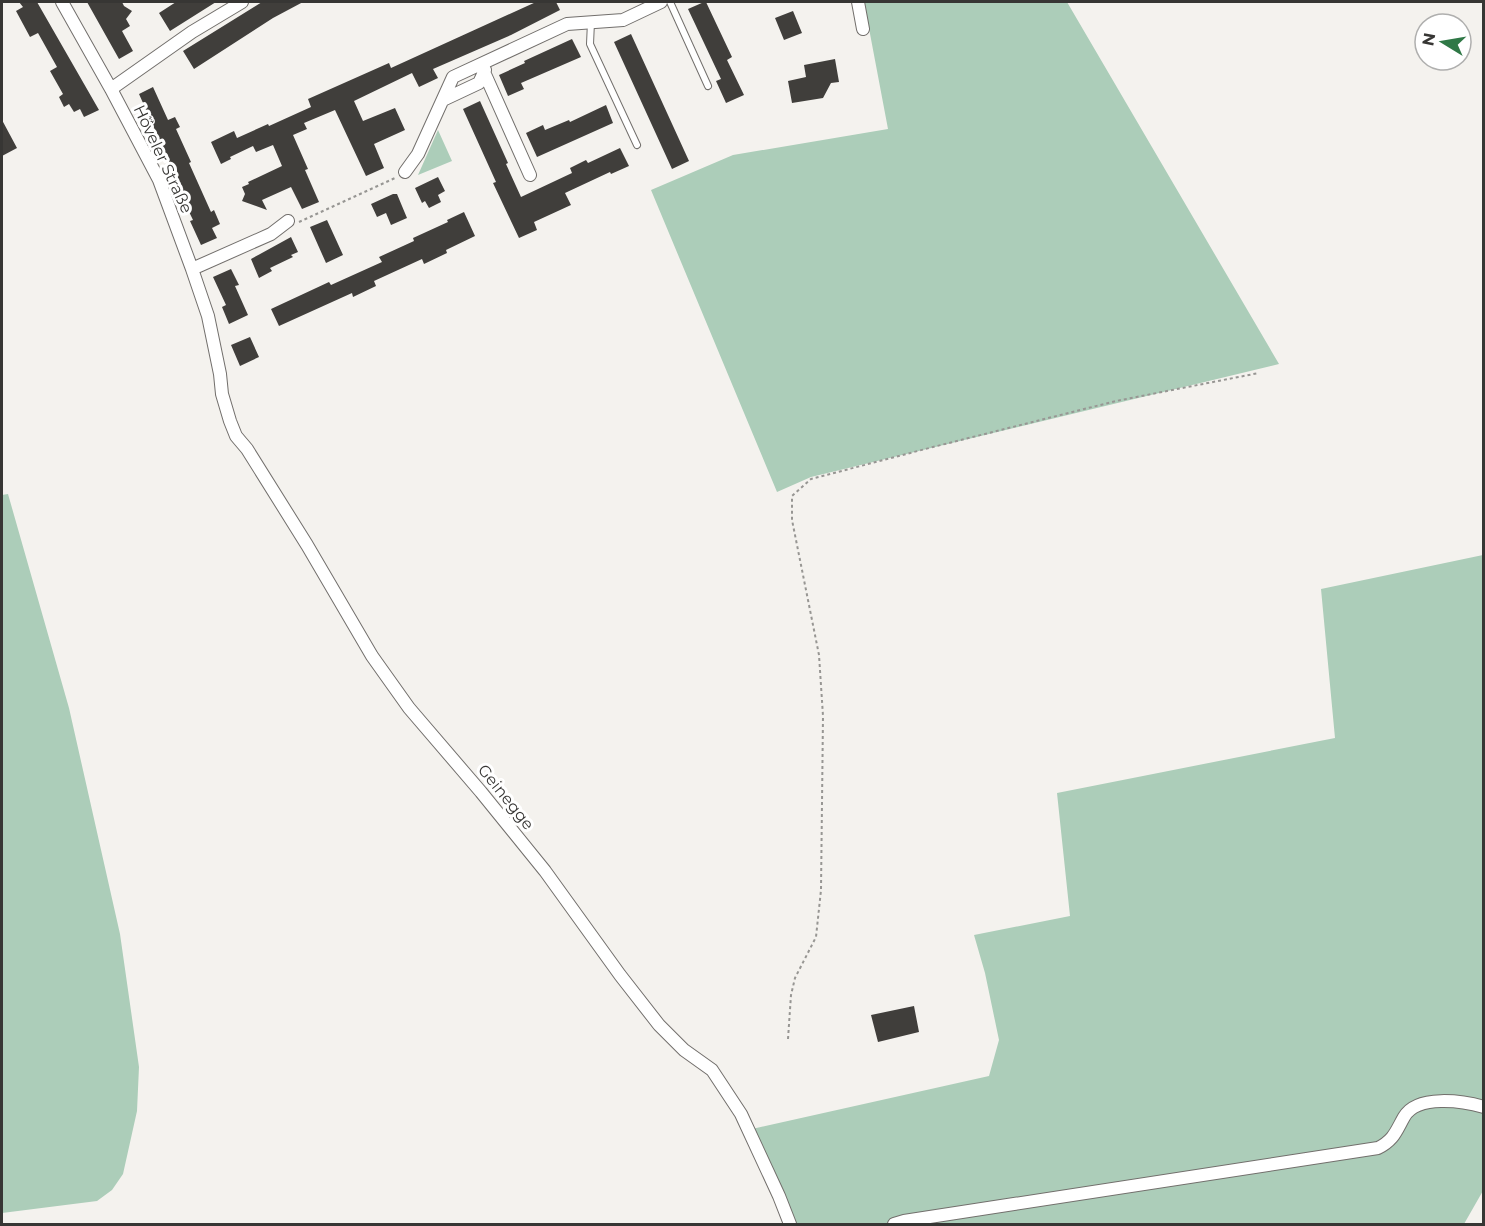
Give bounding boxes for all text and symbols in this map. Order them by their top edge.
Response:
north arrow [1413,12,1473,72]
text: N [1418,31,1439,47]
street label: Höveler Straße [130,102,196,216]
street label: Geinegge [474,761,538,833]

